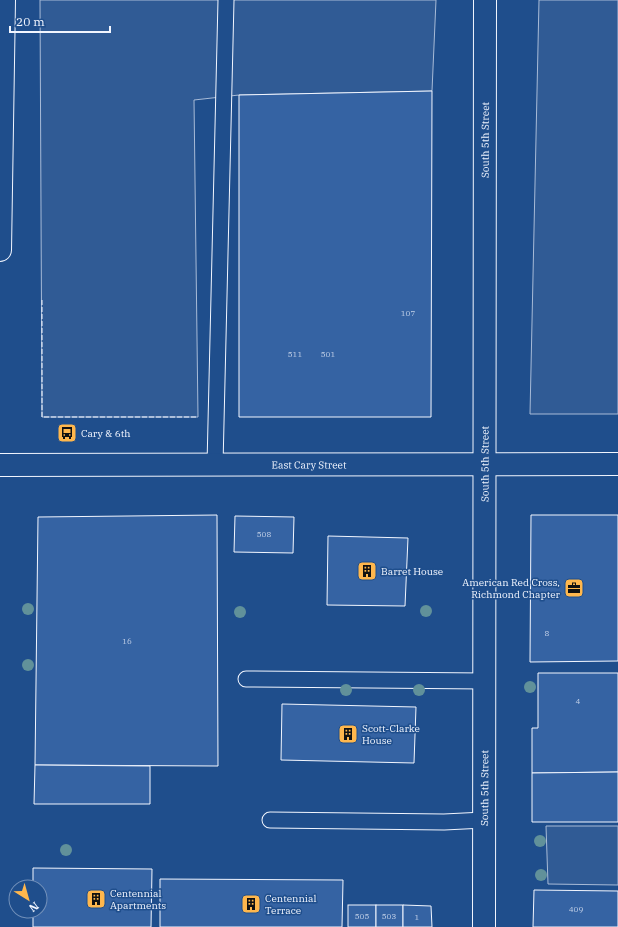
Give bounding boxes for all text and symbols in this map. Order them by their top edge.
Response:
scale bar [10,8,110,34]
text: 20 m [16,14,45,29]
street label: South 5th Street [478,101,491,178]
house number: 107 [401,308,415,318]
house number: 511 [288,349,302,359]
house number: 501 [321,349,335,359]
bus stop icon: Cary & 6th [56,422,78,444]
street label: South 5th Street [478,425,491,502]
place label: Cary & 6th [81,427,130,440]
street label: East Cary Street [272,458,347,471]
house number: 508 [257,529,271,539]
building icon: Barret House [356,560,378,582]
place label: Barret House [381,565,443,578]
place label: American Red Cross, Richmond Chapter [462,576,561,601]
office icon: American Red Cross, Richmond Chapter [563,577,585,599]
house number: 8 [545,628,550,638]
house number: 16 [122,636,132,646]
house number: 4 [576,696,581,706]
place label: Scott-Clarke House [362,722,420,747]
building icon: Scott-Clarke House [337,723,359,745]
street label: South 5th Street [478,749,491,826]
north arrow [8,879,48,919]
place label: Centennial Apartments [110,887,166,912]
building icon: Centennial Apartments [85,888,107,910]
place label: Centennial Terrace [265,892,316,917]
building icon: Centennial Terrace [240,893,262,915]
text: N [26,899,42,915]
house number: 409 [569,904,583,914]
house number: 505 [355,911,369,921]
house number: 503 [382,911,396,921]
house number: 1 [415,912,420,922]

